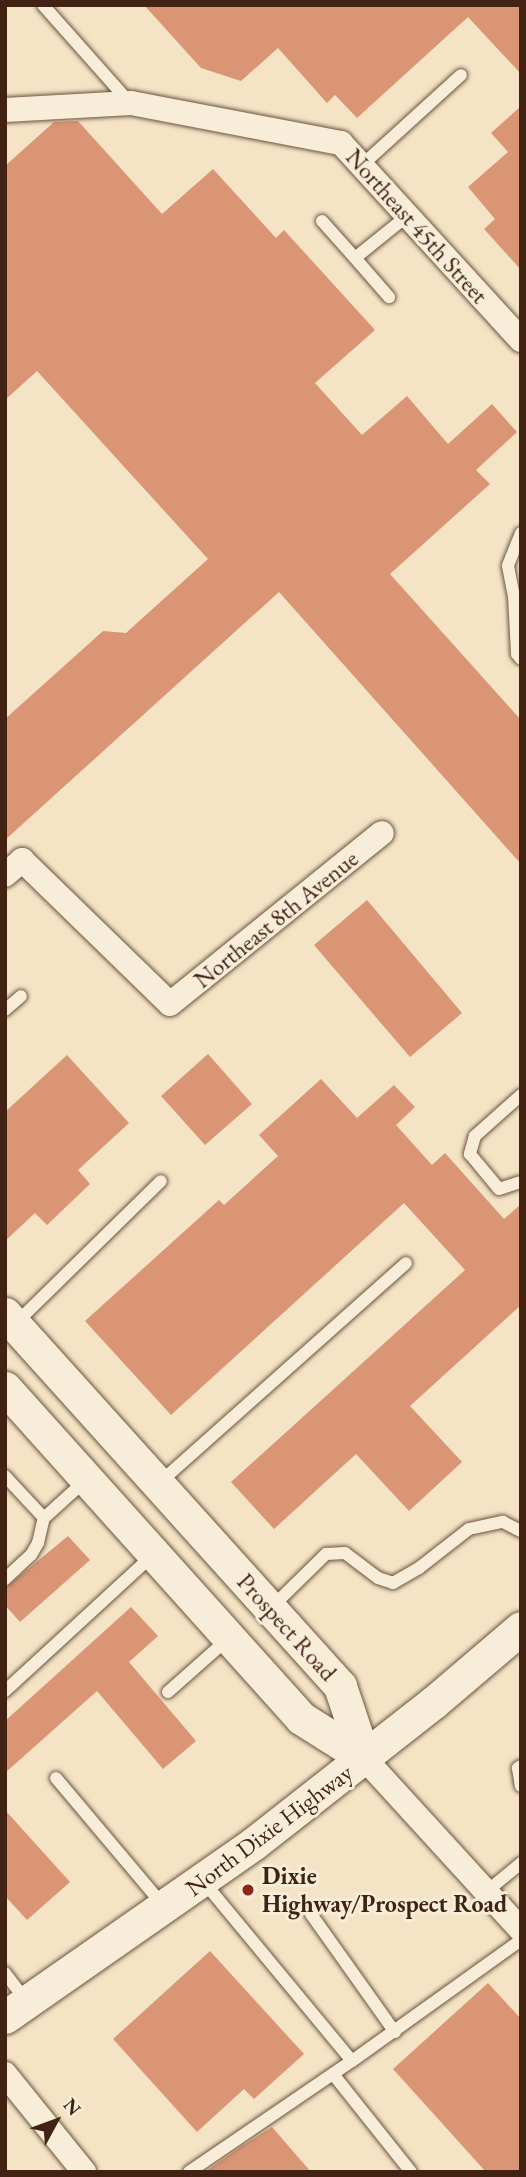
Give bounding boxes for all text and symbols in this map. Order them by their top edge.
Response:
street label: Northeast 45th Street [340,143,494,309]
street label: Northeast 8th Avenue [188,844,364,994]
street label: Prospect Road [231,1567,343,1687]
street label: North Dixie Highway [180,1758,358,1902]
place label: Dixie Highway/Prospect Road [262,1862,507,1918]
marker: Dixie Highway/Prospect Road [240,1882,256,1898]
north arrow [21,2086,91,2156]
text: N [58,2093,87,2121]

